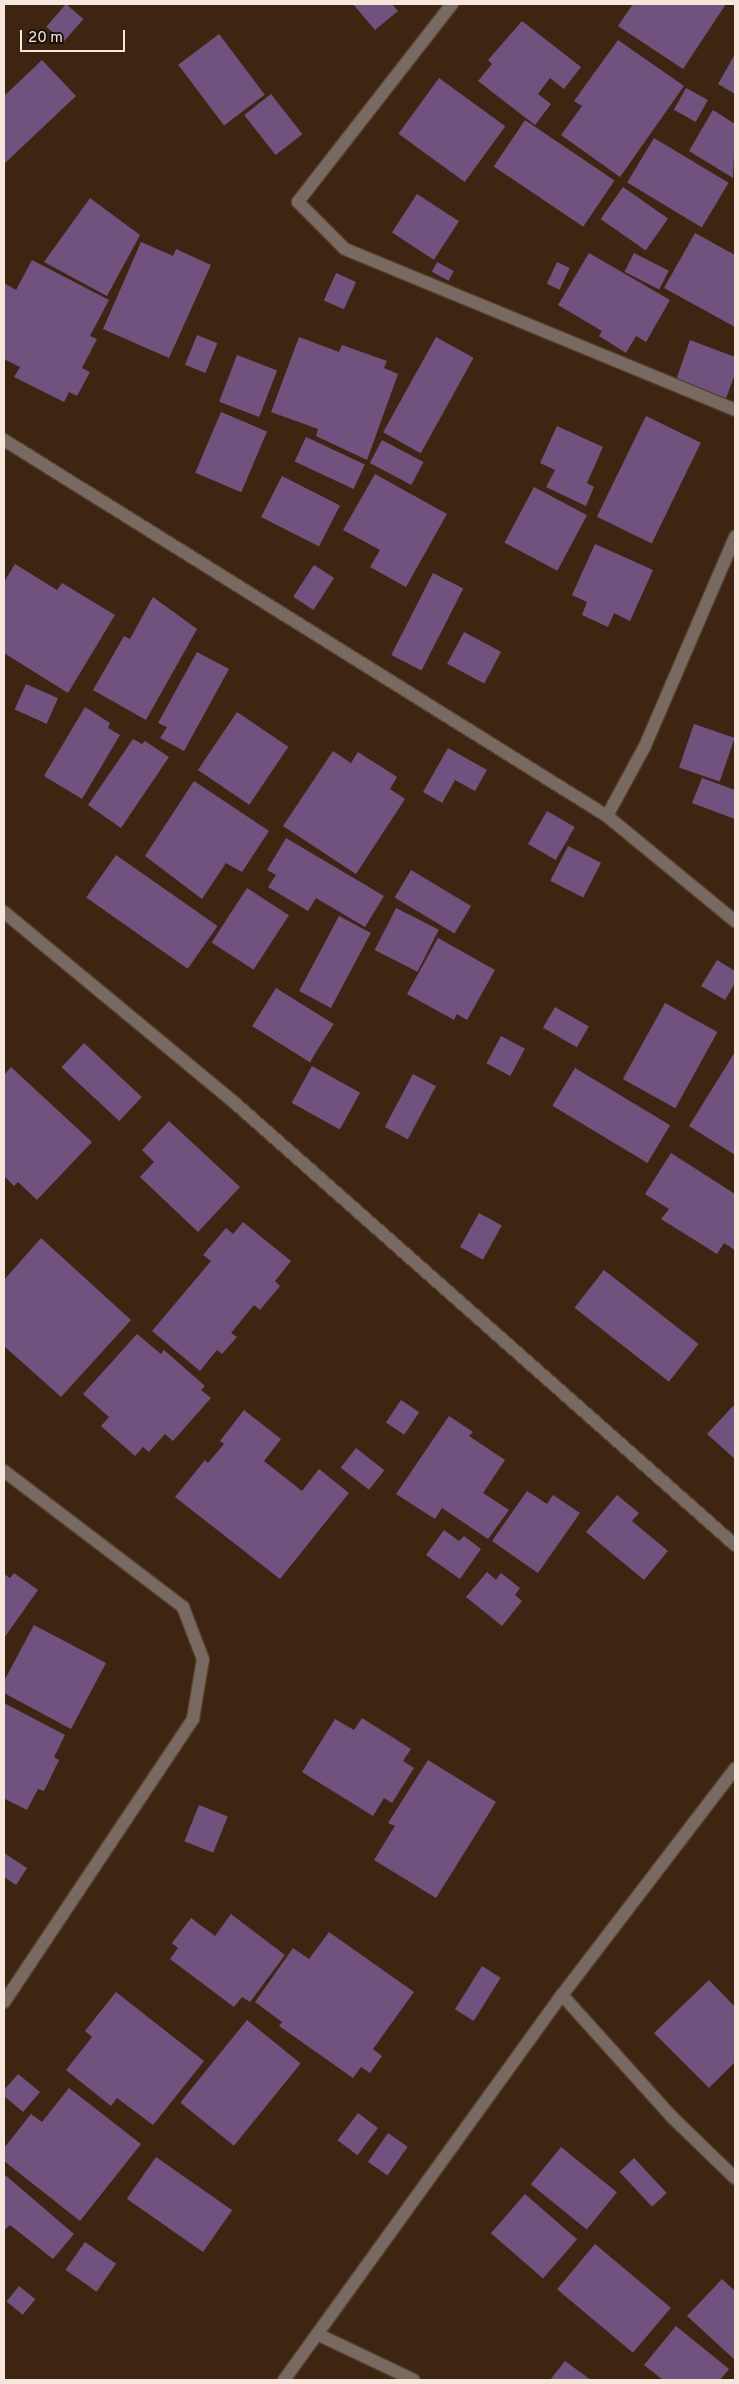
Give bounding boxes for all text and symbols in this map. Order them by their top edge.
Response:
scale bar [22,20,128,52]
text: 20 m [28,29,63,48]

